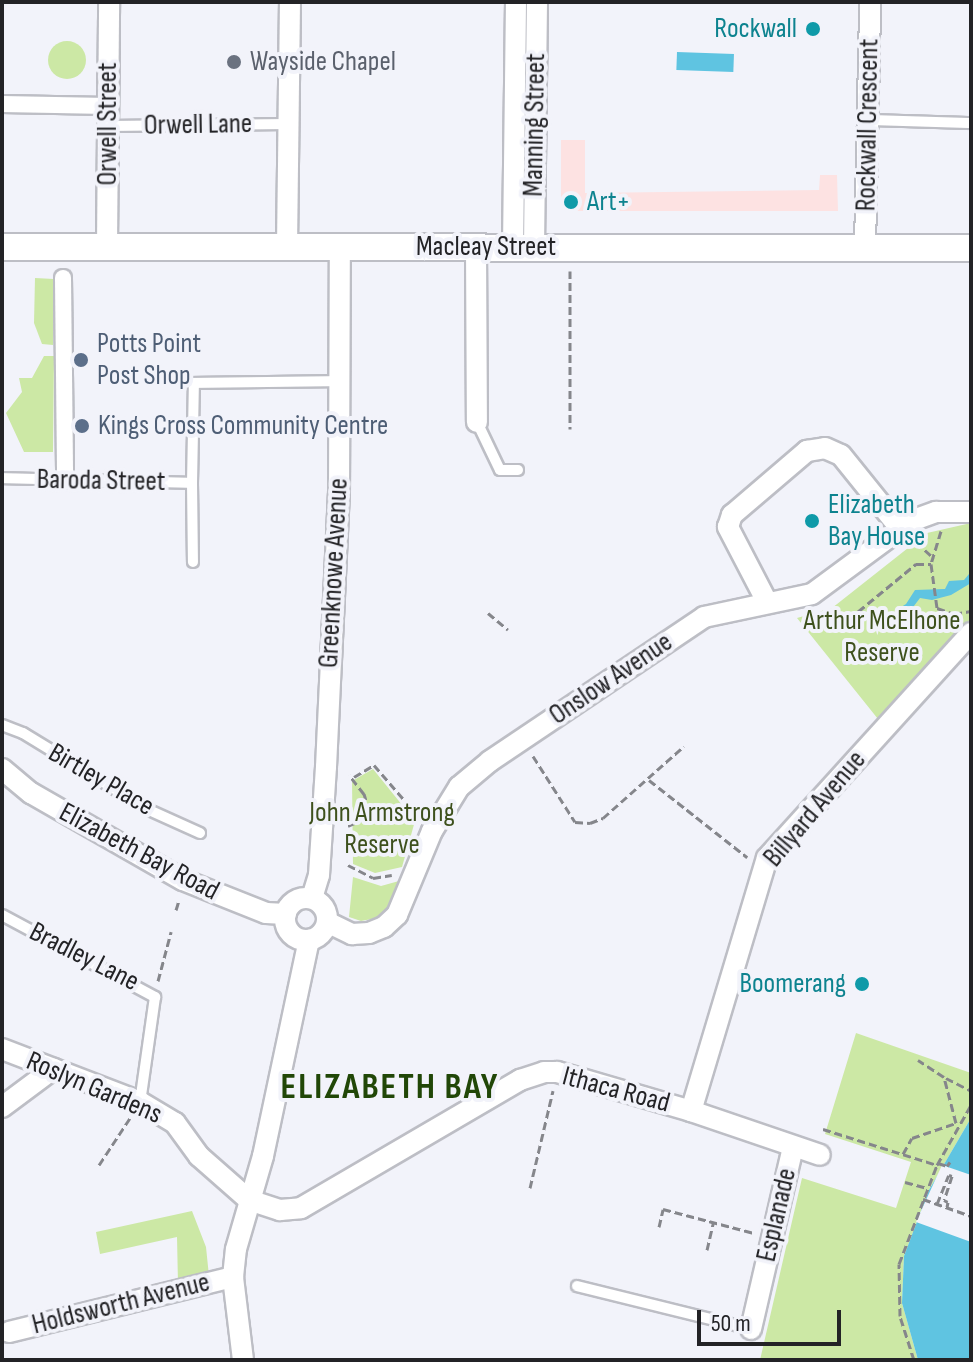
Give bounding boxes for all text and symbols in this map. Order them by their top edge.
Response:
place label: Rockwall [714,12,797,46]
marker: Rockwall [804,20,822,38]
street label: Rockwall Crescent [850,38,886,212]
place label: Wayside Chapel [250,45,396,79]
marker: Wayside Chapel [225,53,243,71]
street label: Manning Street [517,53,553,197]
street label: Orwell Street [91,62,125,186]
street label: Orwell Lane [144,107,252,143]
place label: Art+ [587,185,630,219]
marker: Art+ [562,193,580,211]
street label: Macleay Street [416,230,556,264]
place label: Potts Point Post Shop [97,327,201,393]
marker: Potts Point Post Shop [72,351,90,369]
place label: Kings Cross Community Centre [98,409,388,443]
marker: Kings Cross Community Centre [73,417,91,435]
street label: Baroda Street [36,463,166,499]
street label: Greenknowe Avenue [312,477,356,669]
place label: Elizabeth Bay House [828,488,925,554]
marker: Elizabeth Bay House [803,512,821,530]
park label: Arthur McElhone Reserve [803,604,961,670]
street label: Onslow Avenue [543,626,679,732]
street label: Birtley Place [42,736,160,824]
street label: Billyard Avenue [757,744,873,874]
street label: Elizabeth Bay Road [53,796,225,908]
park label: John Armstrong Reserve [309,796,455,862]
street label: Bradley Lane [24,915,144,999]
place label: Boomerang [740,967,846,1001]
marker: Boomerang [853,975,871,993]
street label: Roslyn Gardens [21,1044,167,1132]
street label: Ithaca Road [559,1060,673,1120]
district label: ELIZABETH BAY [281,1066,499,1110]
street label: Esplanade [750,1165,804,1265]
street label: Holdsworth Avenue [29,1266,213,1342]
scale bar [701,1294,845,1344]
text: 50 m [711,1309,751,1338]

